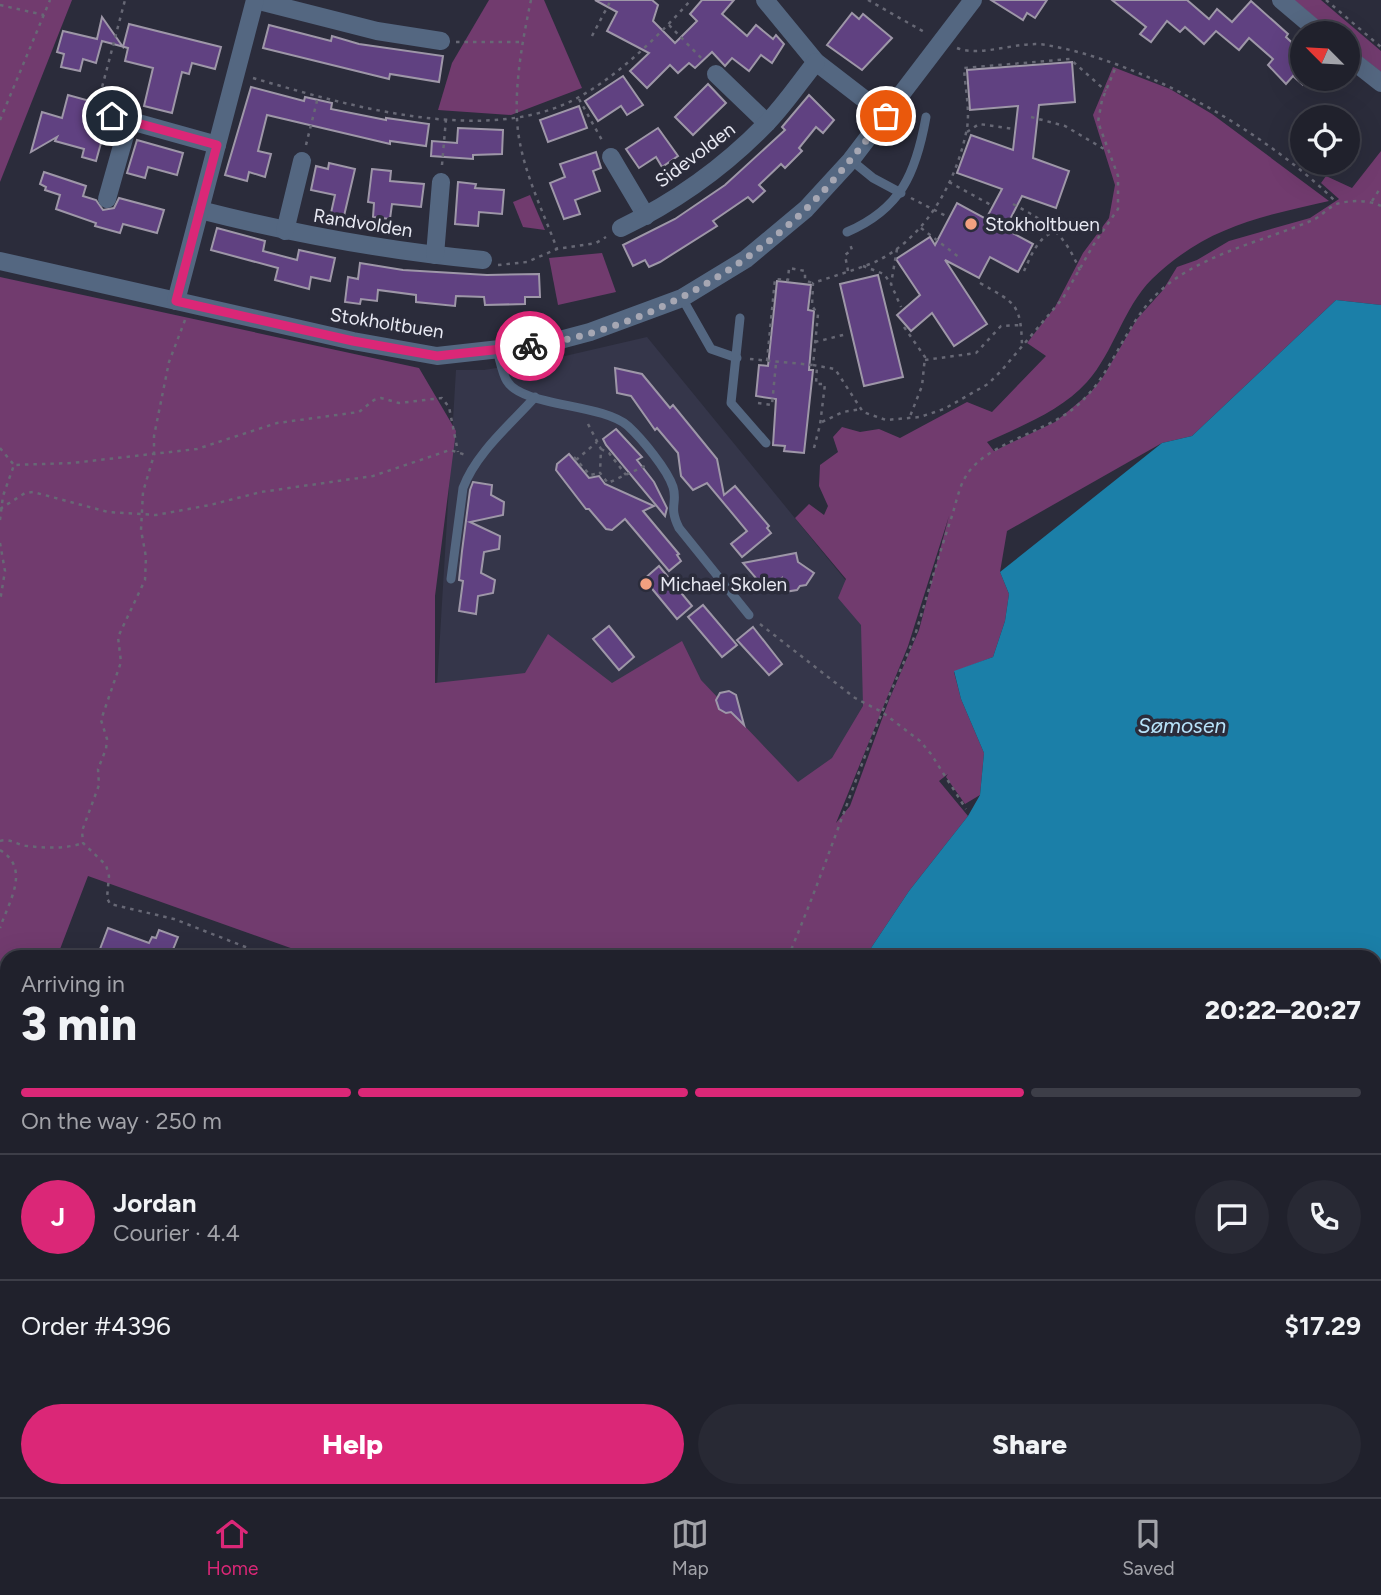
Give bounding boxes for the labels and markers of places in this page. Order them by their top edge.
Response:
pin [82,86,142,146]
pin [856,86,916,146]
place label: Stokholtbuen [985,213,1100,236]
marker: Stokholtbuen [963,216,979,232]
place label: Michael Skolen [660,573,787,596]
marker: Michael Skolen [638,576,654,592]

